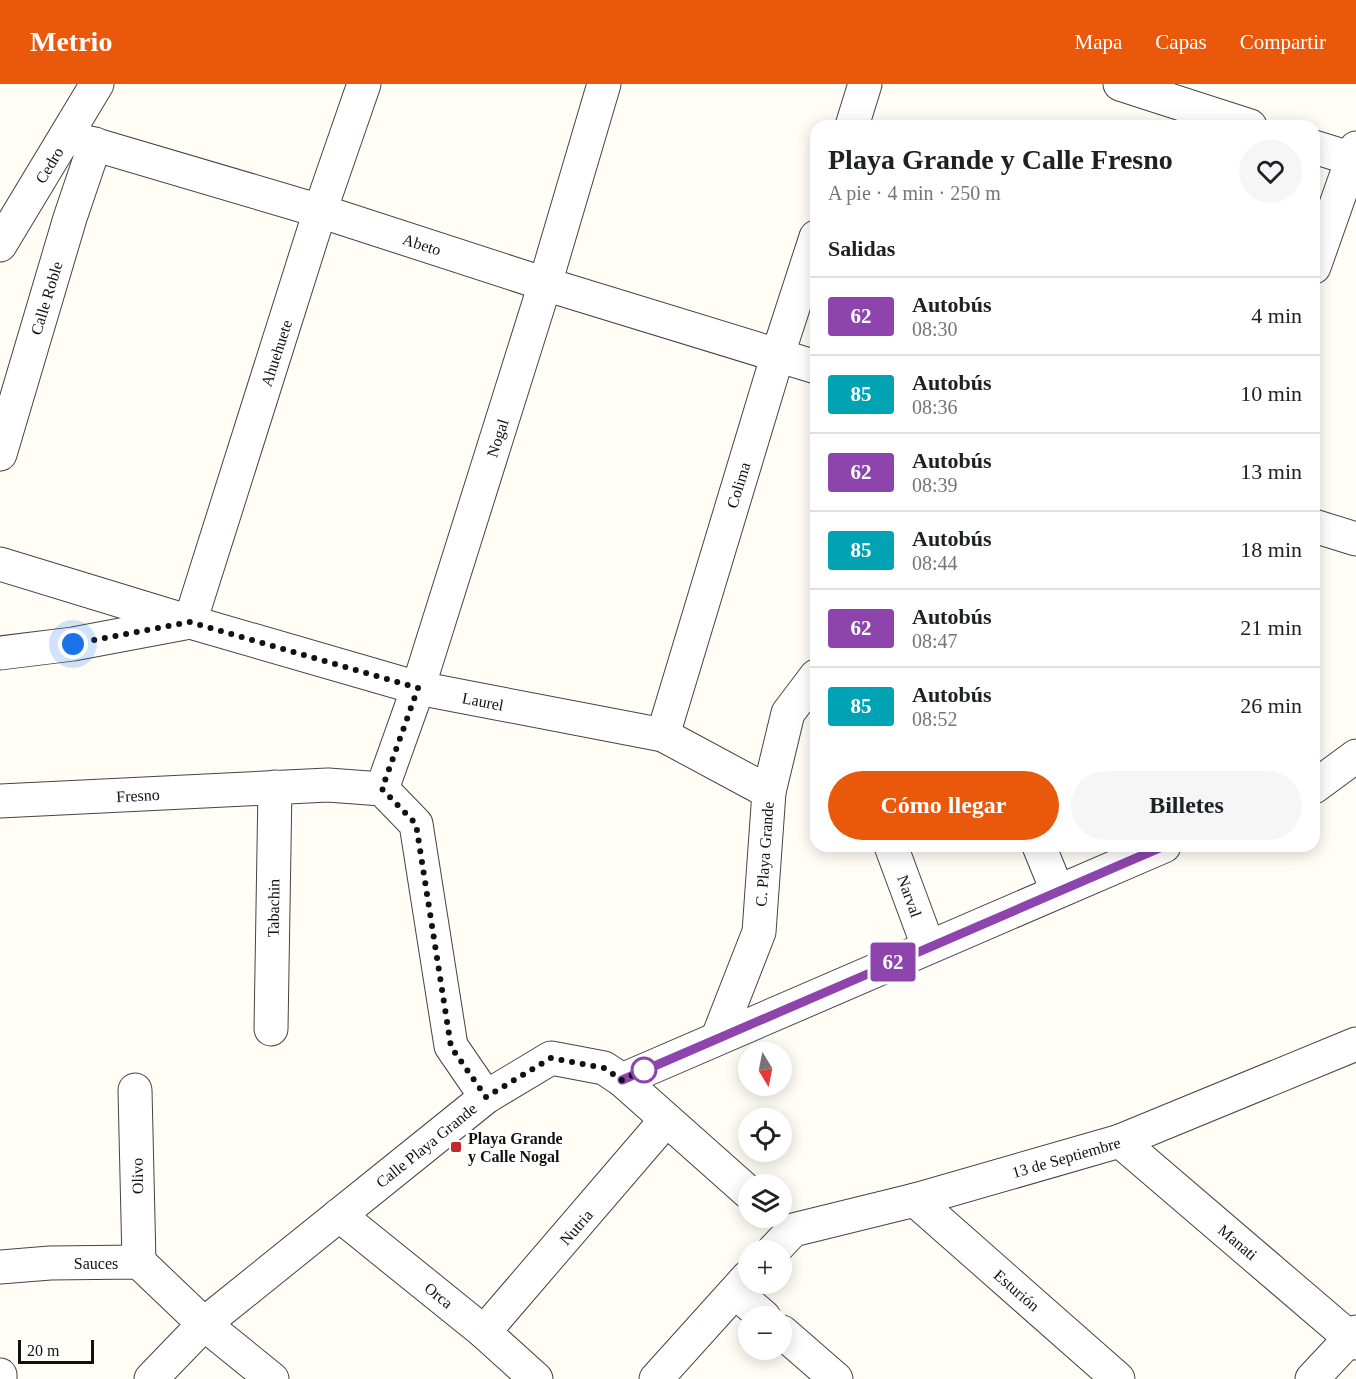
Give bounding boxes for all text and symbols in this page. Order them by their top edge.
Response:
text: Metrio [30,26,112,57]
text: Mapa [1075,30,1122,54]
text: Capas [1155,30,1207,54]
text: Compartir [1240,30,1326,54]
button: heart [1239,140,1302,203]
street label: Cedro [32,144,67,186]
text: Playa Grande y Calle Fresno [828,144,1173,175]
text: A pie · 4 min · 250 m [828,182,1001,204]
street label: Abeto [401,230,443,259]
text: Salidas [828,236,895,261]
street label: Calle Roble [27,259,66,337]
text: Autobús [912,292,991,317]
text: 4 min [1251,303,1302,328]
text: 62 [851,304,872,328]
street label: Ahuehuete [258,318,295,389]
text: 08:30 [912,318,958,340]
text: Autobús [912,370,991,395]
text: 10 min [1240,381,1302,406]
text: 85 [851,382,872,406]
text: 08:36 [912,396,958,418]
street label: Nogal [483,416,513,460]
text: Autobús [912,448,991,473]
text: 13 min [1240,459,1302,484]
street label: Colima [723,460,753,510]
text: 62 [851,460,872,484]
text: 08:39 [912,474,958,496]
text: Autobús [912,526,991,551]
text: 18 min [1240,537,1302,562]
text: 85 [851,538,872,562]
text: 08:44 [912,552,958,574]
text: Autobús [912,604,991,629]
text: 21 min [1240,615,1302,640]
text: 62 [851,616,872,640]
your location [58,629,88,659]
text: 08:47 [912,630,958,652]
text: Autobús [912,682,991,707]
street label: Laurel [461,689,506,714]
text: 26 min [1240,693,1302,718]
text: 85 [851,694,872,718]
text: 08:52 [912,708,958,730]
button: Cómo llegar [828,771,1059,840]
button: Billetes [1071,771,1302,840]
street label: Fresno [116,786,160,805]
street label: C. Playa Grande [752,801,778,907]
street label: Narval [894,873,925,920]
street label: Tabachin [264,879,283,937]
line badge: 62 [866,942,920,982]
text: 62 [883,950,904,974]
north arrow [738,1042,792,1096]
map controls [738,1042,792,1360]
unlabelled marker [631,1057,657,1083]
street label: Calle Playa Grande [373,1100,481,1192]
button: locate [738,1108,792,1162]
place label: Playa Grande y Calle Nogal [468,1130,563,1166]
street label: 13 de Septiembre [1010,1134,1123,1182]
marker: Playa Grande y Calle Nogal [449,1140,463,1154]
street label: Olivo [129,1158,146,1194]
button: layers [738,1174,792,1228]
street label: Nutria [557,1206,596,1248]
street label: Manati [1215,1221,1261,1264]
button: + [738,1240,792,1294]
street label: Sauces [74,1255,118,1272]
street label: Esturión [991,1266,1043,1315]
street label: Orca [421,1279,456,1312]
button: − [738,1306,792,1360]
scale bar [18,1337,94,1364]
text: 20 m [27,1342,59,1359]

